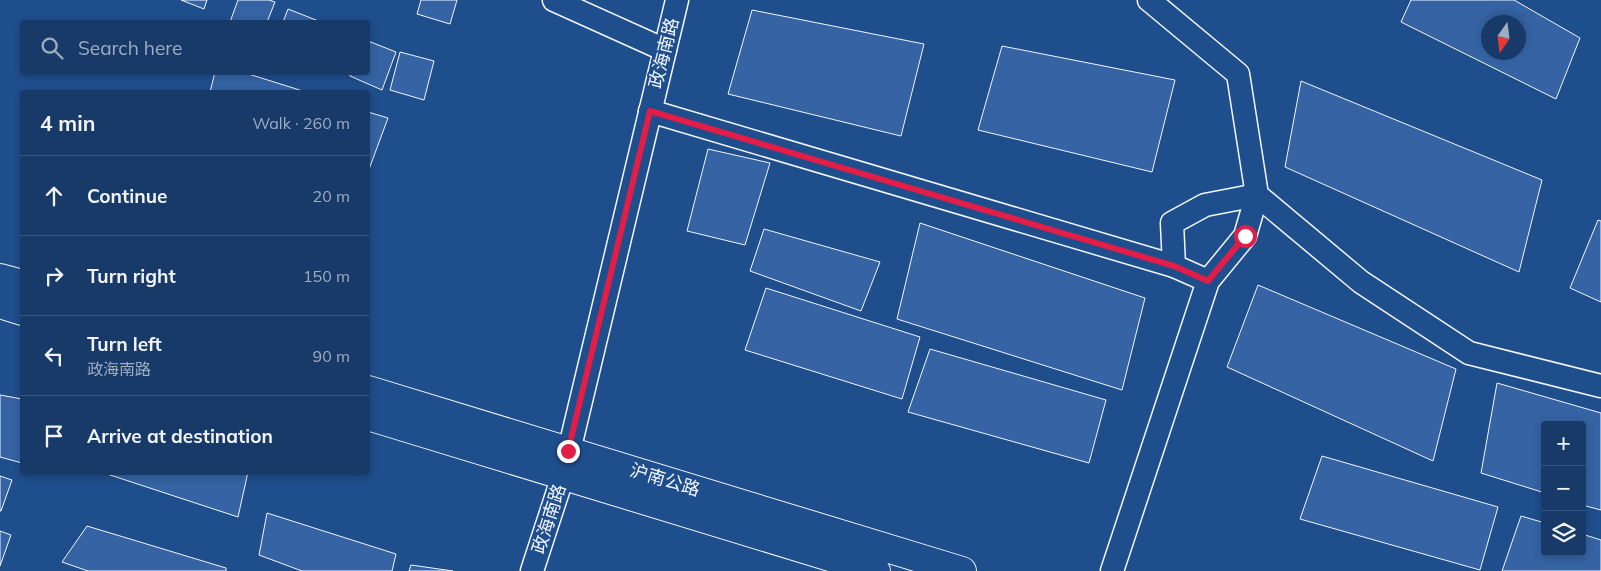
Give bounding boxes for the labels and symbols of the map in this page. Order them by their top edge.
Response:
street label: 政海南路 [644,15,683,91]
north arrow [1481,15,1526,60]
route start [1234,225,1257,248]
route end [557,440,580,463]
street label: 沪南公路 [627,458,703,501]
street label: 政海南路 [526,481,571,557]

